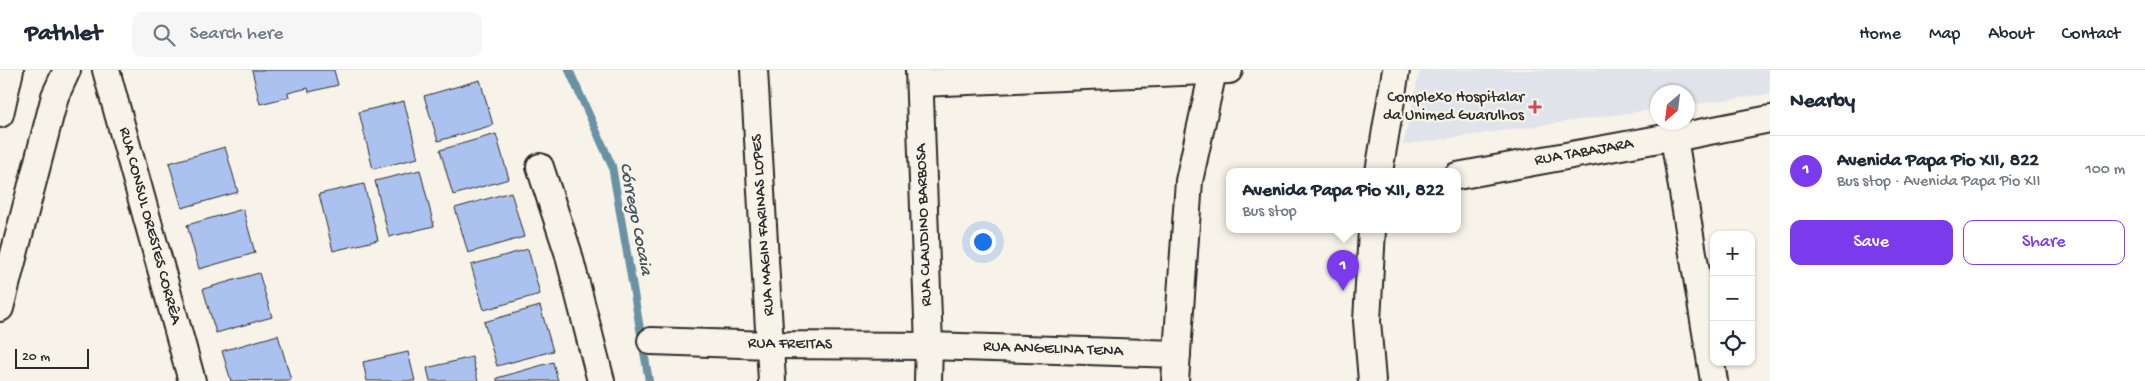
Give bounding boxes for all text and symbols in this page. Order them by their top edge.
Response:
search box [132,12,482,57]
text: Pathlet [25,20,102,49]
icon: search [150,21,178,49]
text: Search here [190,23,283,46]
text: Home [1859,24,1901,45]
text: Map [1929,24,1960,45]
text: About [1988,24,2034,45]
text: Contact [2062,24,2120,45]
north arrow [1650,85,1695,130]
place label: Complexo Hospitalar da Unimed Guarulhos [1383,89,1525,126]
text: Nearby [1790,90,1855,115]
marker: Complexo Hospitalar da Unimed Guarulhos [1528,100,1542,114]
street label: RUA CONSUL ORESTES CORRÊA [114,125,186,328]
street label: RUA MAGIN FARINAS LOPES [748,133,780,317]
street label: RUA TABAJARA [1533,135,1636,171]
street label: RUA CLAUDINO BARBOSA [913,142,937,307]
text: Avenida Papa Pio XII, 822 [1837,150,2039,173]
water label: Córrego Cocaia [614,161,656,278]
text: 1 [1803,161,1809,180]
text: 100 m [2085,161,2125,180]
popup [1226,168,1461,233]
text: Bus stop · Avenida Papa Pio XII [1837,173,2040,192]
text: Avenida Papa Pio XII, 822 [1243,180,1444,203]
text: Bus stop [1243,203,1297,222]
button: Save [1790,220,1953,265]
button: Share [1963,220,2125,265]
your location [970,229,996,255]
map controls [1710,231,1755,366]
button: + [1710,231,1755,276]
pin: 1 [1327,250,1359,291]
button: − [1710,276,1755,321]
button: locate [1710,321,1755,366]
street label: RUA FREITAS [748,335,833,355]
street label: RUA ANGELINA TENA [983,338,1125,362]
scale bar [15,346,89,369]
text: 20 m [22,349,50,366]

